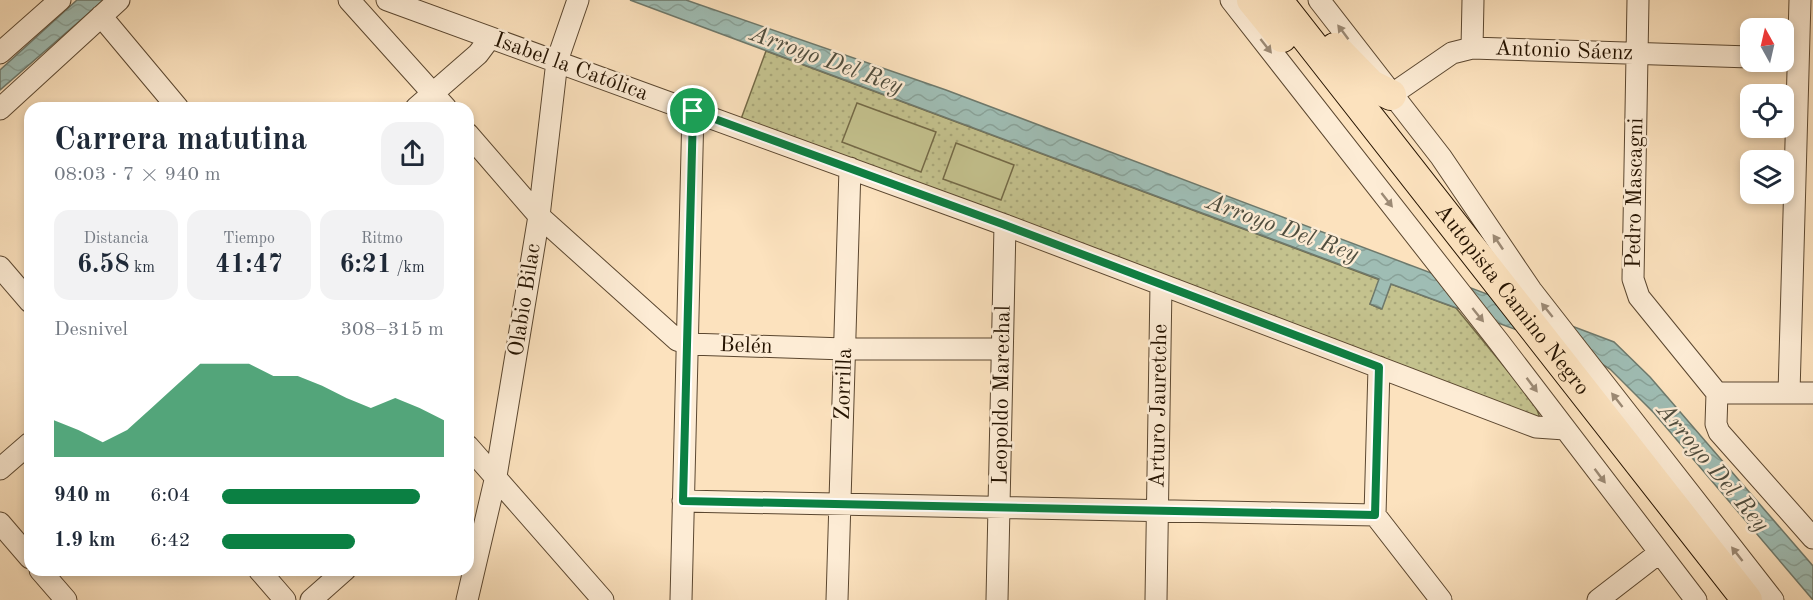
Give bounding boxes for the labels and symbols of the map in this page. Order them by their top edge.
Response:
north arrow [1740,18,1794,72]
water label: Arroyo Del Rey [745,22,906,100]
one-way arrow [1338,24,1350,39]
street label: Isabel la Católica [491,29,651,105]
street label: Antonio Sáenz [1494,38,1634,64]
one-way arrow [1260,39,1272,54]
pin [667,85,718,136]
street label: Pedro Mascagni [1623,118,1647,268]
water label: Arroyo Del Rey [1201,190,1362,268]
one-way arrow [1380,192,1392,207]
street label: Autopista Camino Negro [1431,200,1593,400]
one-way arrow [1493,234,1504,250]
street label: Olabio Bilac [505,242,545,358]
one-way arrow [1541,303,1554,318]
street label: Leopoldo Marechal [989,305,1015,485]
one-way arrow [1472,308,1484,323]
street label: Arturo Jauretche [1147,324,1171,488]
street label: Belén [719,334,773,358]
street label: Zorrilla [832,348,856,420]
one-way arrow [1526,377,1538,393]
one-way arrow [1612,392,1624,407]
water label: Arroyo Del Rey [1650,397,1773,538]
one-way arrow [1594,467,1606,483]
one-way arrow [1731,546,1743,561]

